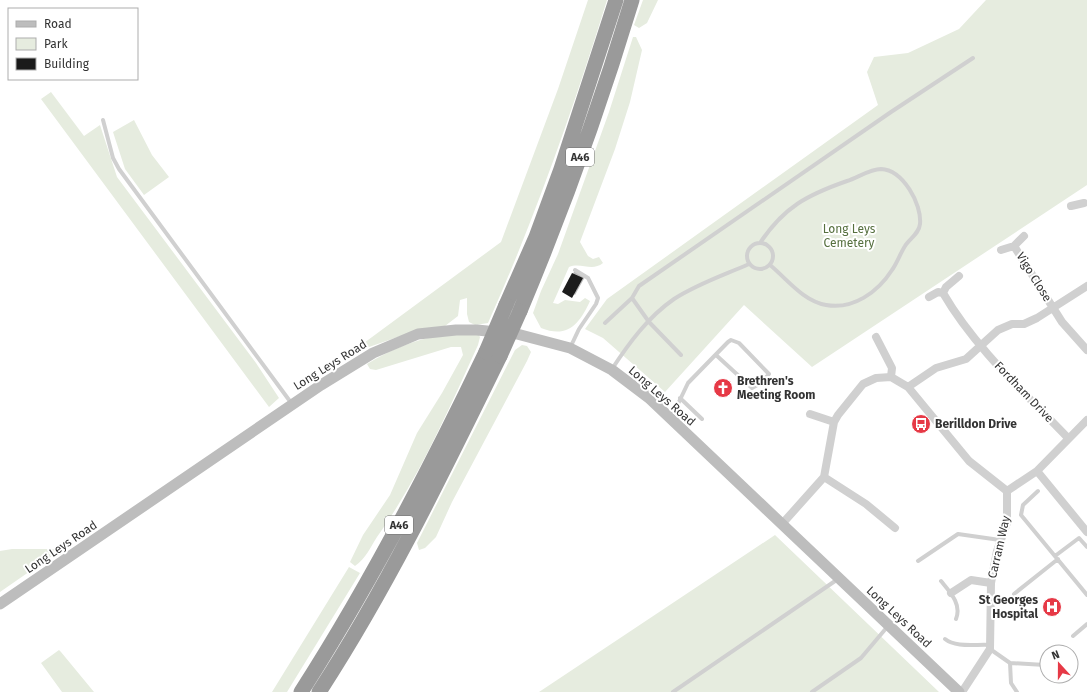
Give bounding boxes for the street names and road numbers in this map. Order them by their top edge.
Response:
road number: A46 [566,148,594,166]
street label: Vigo Close [1013,250,1055,304]
street label: Long Leys Road [291,337,369,393]
street label: Fordham Drive [991,359,1057,425]
street label: Long Leys Road [626,363,698,429]
street label: Carram Way [985,514,1013,580]
road number: A46 [385,516,413,534]
street label: Long Leys Road [22,518,100,576]
street label: Long Leys Road [864,583,934,651]

